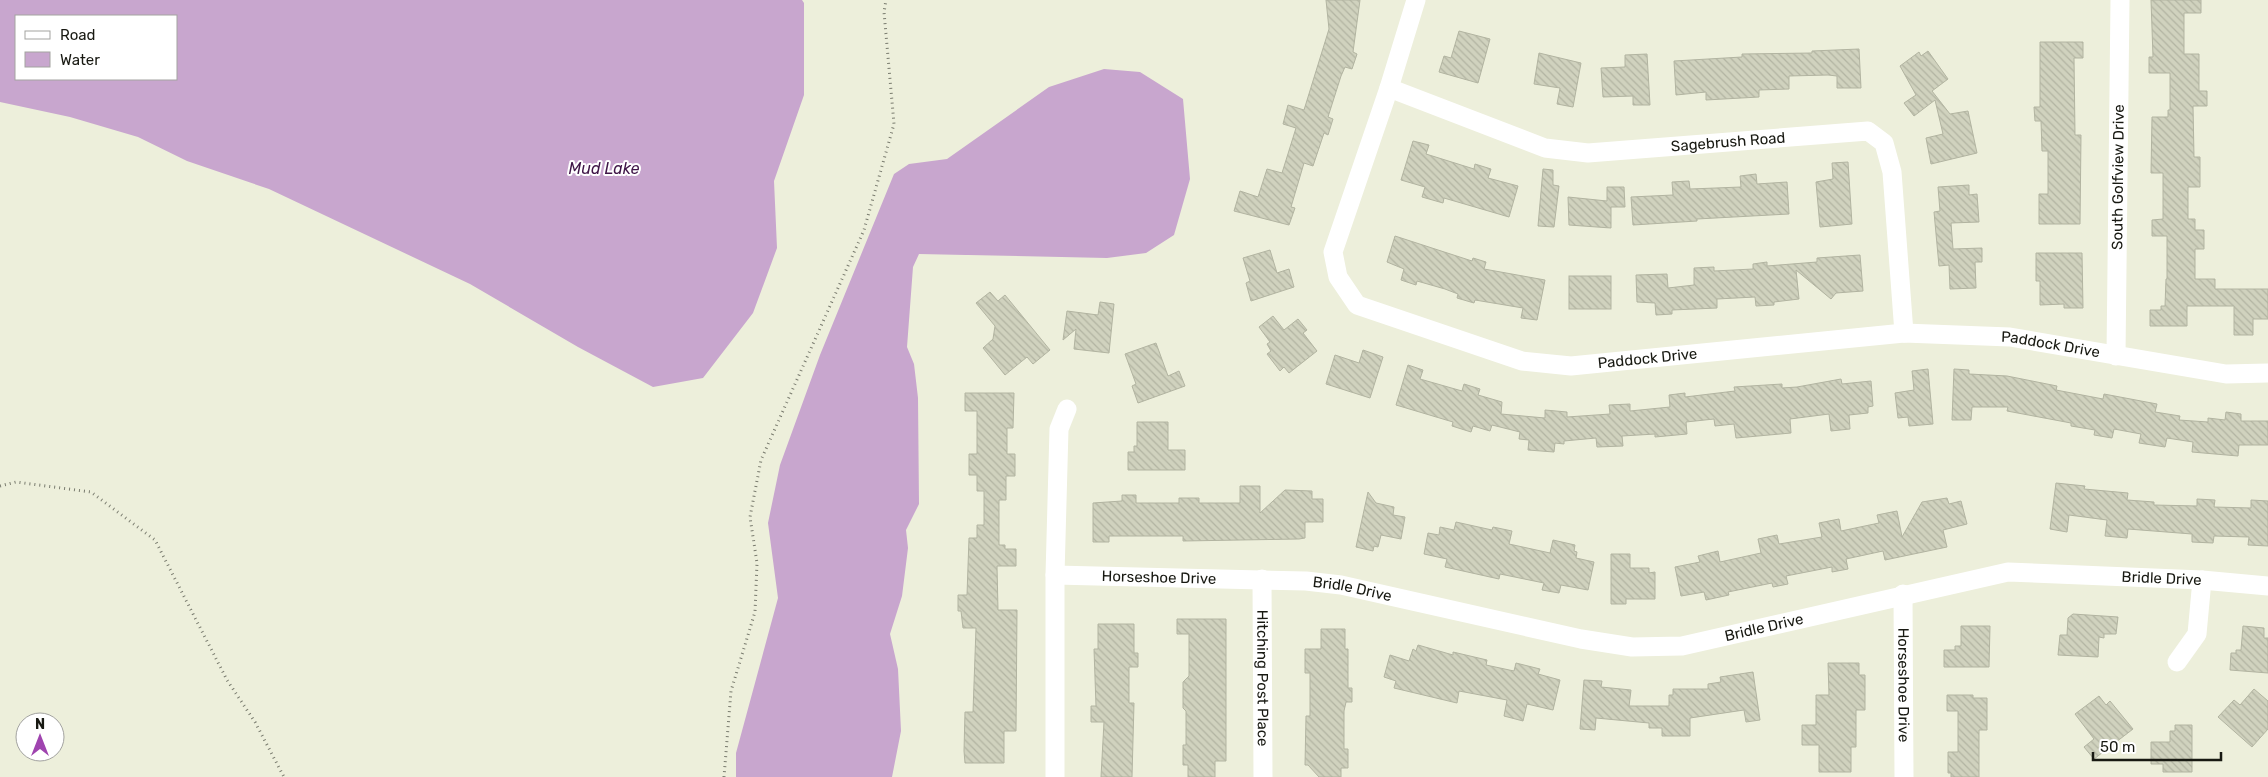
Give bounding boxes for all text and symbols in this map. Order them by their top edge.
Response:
legend [15,15,178,80]
text: Road [60,26,96,44]
text: Water [60,51,100,69]
street label: South Golfview Drive [2108,104,2128,250]
street label: Sagebrush Road [1670,129,1786,155]
water label: Mud Lake [569,159,640,178]
street label: Paddock Drive [2001,328,2101,361]
street label: Paddock Drive [1597,345,1698,372]
street label: Horseshoe Drive [1101,567,1217,588]
street label: Bridle Drive [2121,568,2202,589]
street label: Bridle Drive [1312,573,1394,605]
street label: Hitching Post Place [1253,610,1272,746]
street label: Bridle Drive [1723,610,1805,645]
street label: Horseshoe Drive [1894,628,1913,742]
north arrow [15,712,65,762]
text: N [35,716,45,733]
scale bar [2093,730,2220,762]
text: 50 m [2100,738,2135,756]

